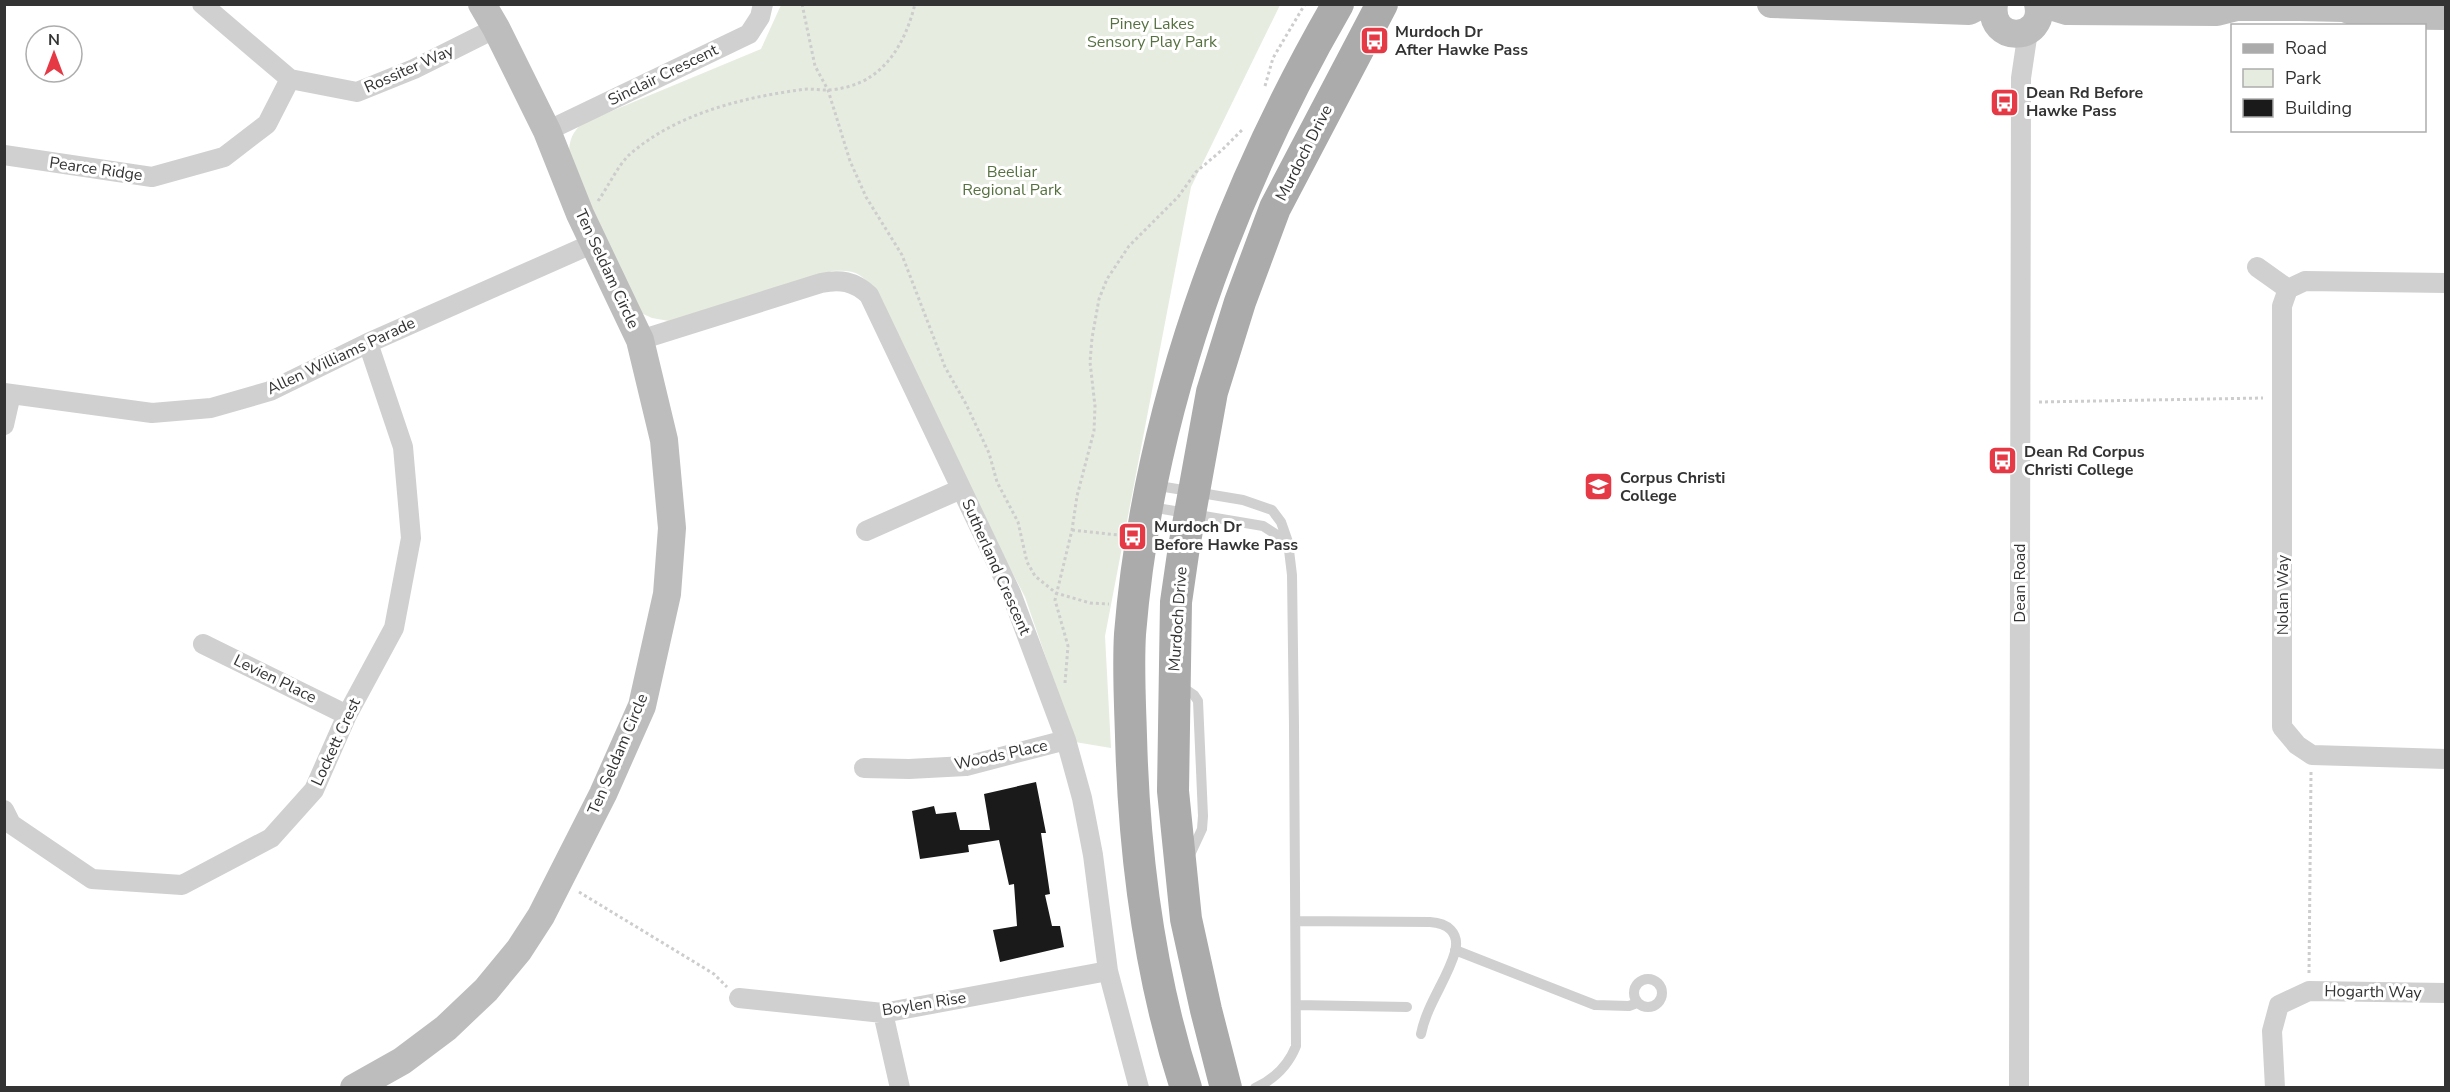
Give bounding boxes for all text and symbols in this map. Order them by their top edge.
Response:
park label: Piney Lakes Sensory Play Park [1087,13,1218,53]
place label: Murdoch Dr After Hawke Pass [1395,21,1528,61]
north arrow [24,24,84,84]
legend [2231,24,2426,132]
bus stop icon: Murdoch Dr After Hawke Pass [1358,25,1390,57]
text: N [48,29,60,51]
text: Road [2285,36,2327,60]
street label: Rossiter Way [361,39,458,99]
street label: Sinclair Crescent [604,39,722,111]
text: Park [2285,66,2322,90]
place label: Dean Rd Before Hawke Pass [2026,82,2144,122]
bus stop icon: Dean Rd Before Hawke Pass [1989,86,2021,118]
text: Building [2285,96,2352,120]
street label: Murdoch Drive [1270,101,1338,205]
street label: Pearce Ridge [48,152,144,186]
park label: Beeliar Regional Park [962,161,1063,201]
street label: Ten Seldam Circle [570,206,644,332]
street label: Allen Williams Parade [263,312,419,400]
place label: Dean Rd Corpus Christi College [2024,441,2145,481]
bus stop icon: Dean Rd Corpus Christi College [1987,445,2019,477]
place label: Corpus Christi College [1620,467,1725,507]
school or university icon: Corpus Christi College [1583,471,1615,503]
street label: Sutherland Crescent [956,496,1036,639]
place label: Murdoch Dr Before Hawke Pass [1154,516,1298,556]
bus stop icon: Murdoch Dr Before Hawke Pass [1117,520,1149,552]
street label: Dean Road [2009,543,2031,623]
street label: Nolan Way [2272,554,2294,635]
street label: Murdoch Drive [1163,566,1193,672]
street label: Levien Place [230,649,320,709]
street label: Ten Seldam Circle [583,690,653,818]
street label: Lockett Crest [306,694,366,789]
street label: Woods Place [952,734,1050,776]
street label: Hogarth Way [2324,980,2423,1004]
street label: Boylen Rise [880,987,968,1021]

